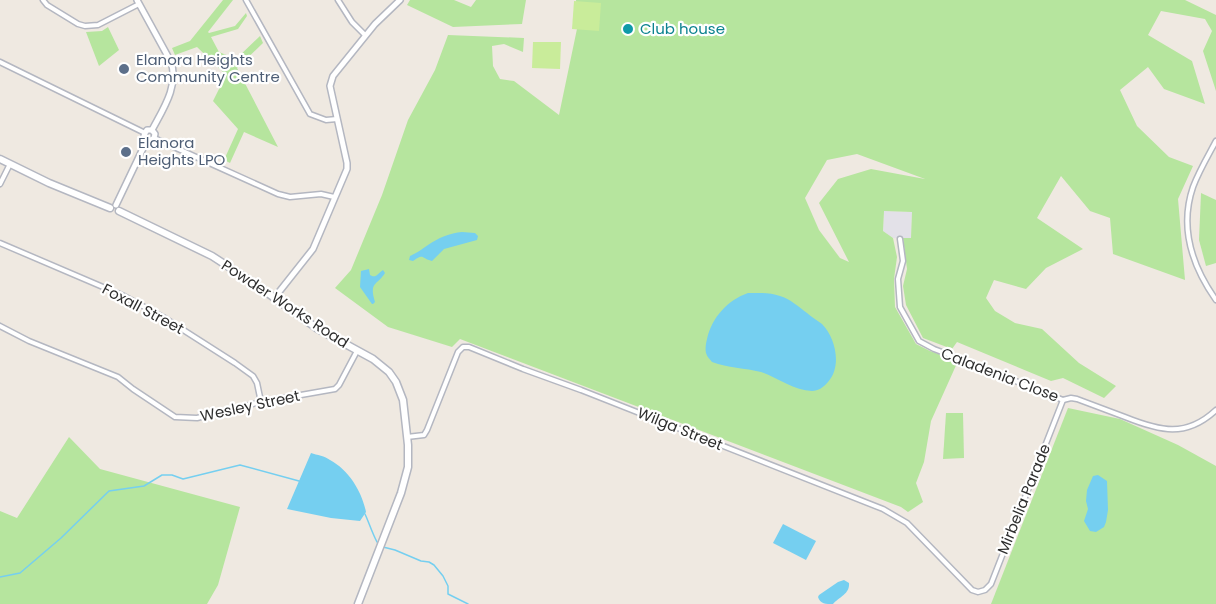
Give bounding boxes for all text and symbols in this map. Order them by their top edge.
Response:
place label: Club house [640,18,725,39]
marker: Club house [621,22,635,36]
place label: Elanora Heights Community Centre [136,49,280,87]
marker: Elanora Heights Community Centre [117,62,131,76]
place label: Elanora Heights LPO [138,132,226,170]
marker: Elanora Heights LPO [119,145,133,159]
street label: Powder Works Road [217,254,353,353]
street label: Foxall Street [99,278,188,339]
street label: Caladenia Close [938,342,1062,407]
street label: Wesley Street [198,385,302,426]
street label: Wilga Street [634,402,726,455]
street label: Mirbelia Parade [992,441,1055,557]

